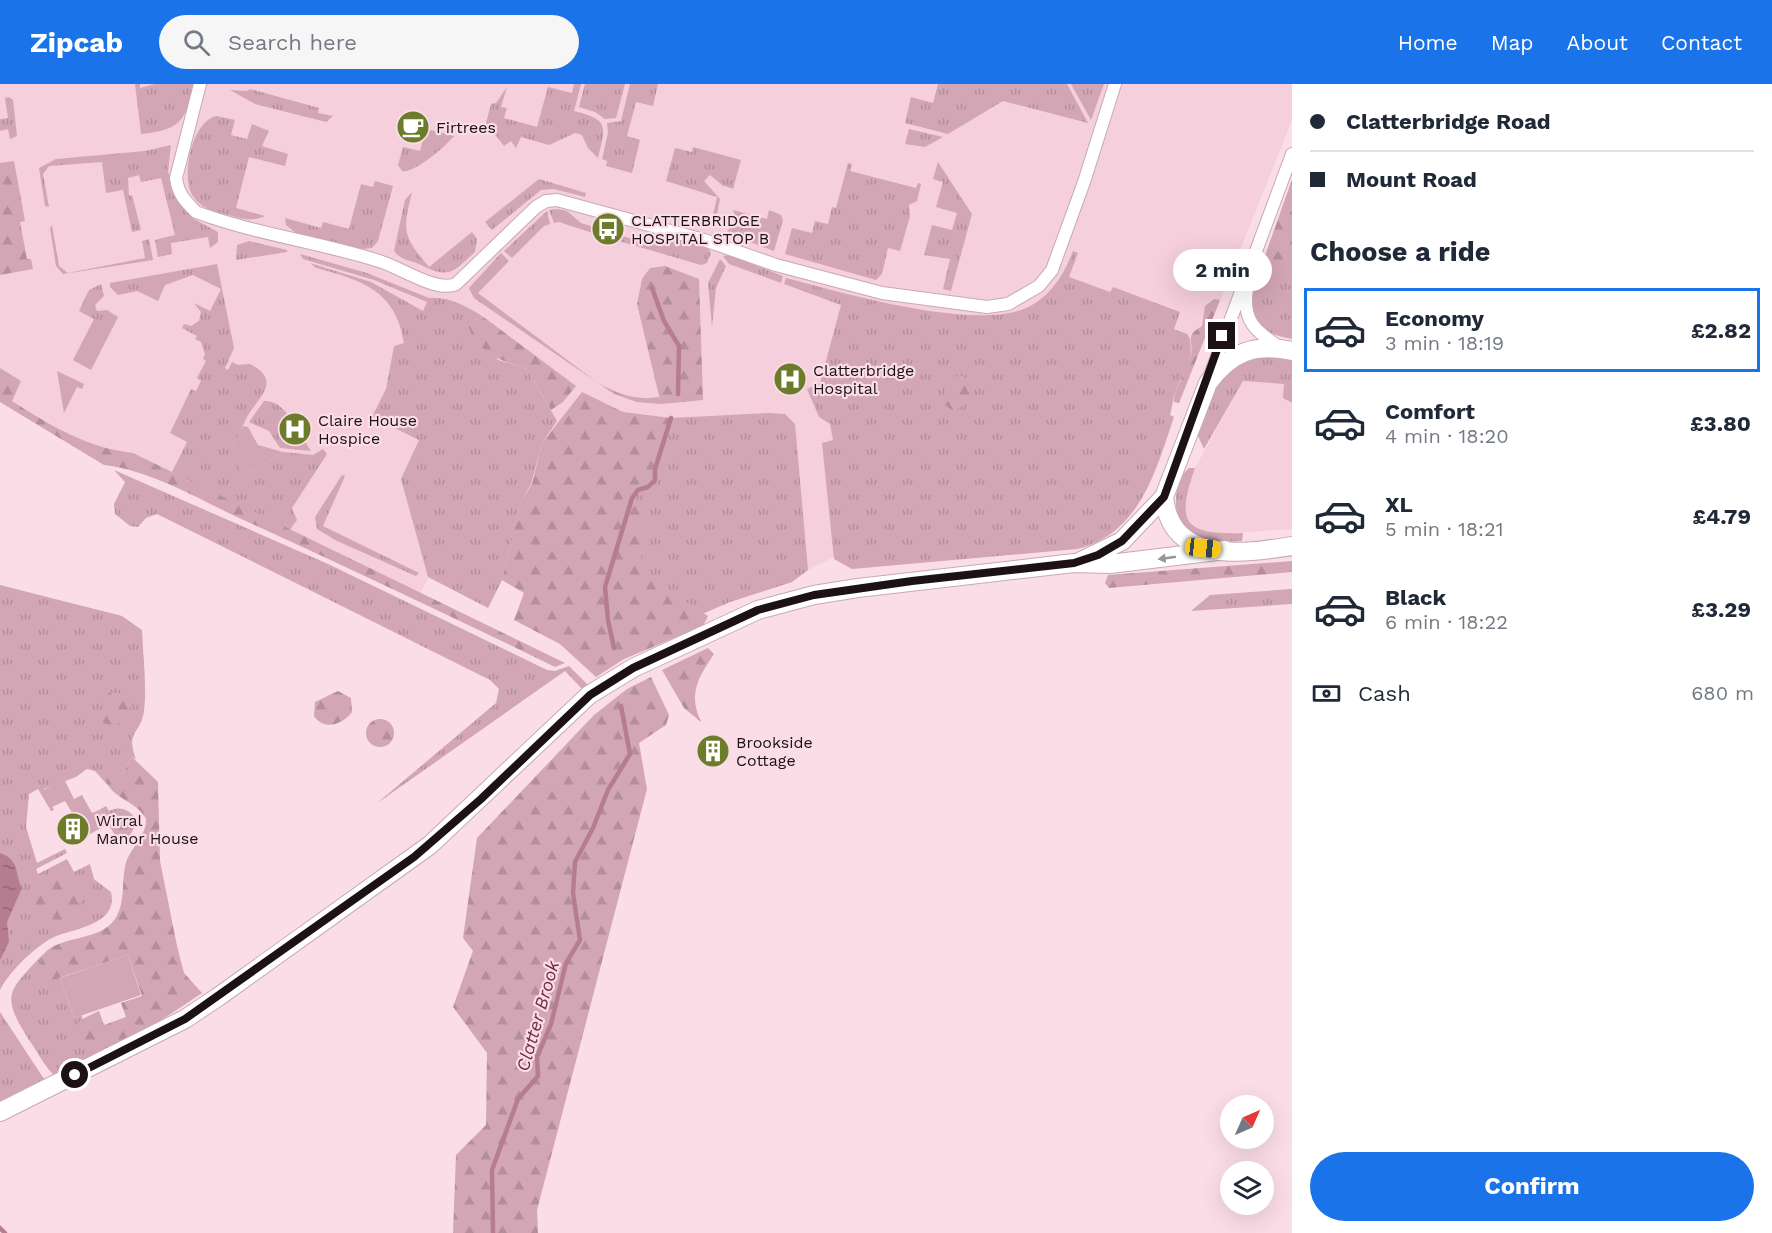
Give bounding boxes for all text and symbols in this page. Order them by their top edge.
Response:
search box [159,15,579,69]
text: Zipcab [30,26,123,59]
icon: search [180,26,213,59]
text: Search here [228,30,357,55]
text: Home [1398,30,1458,55]
text: Map [1491,30,1534,55]
text: About [1567,30,1628,55]
text: Contact [1661,30,1742,55]
cafe icon: Firtrees [395,109,431,145]
text: Clatterbridge Road [1346,109,1551,134]
place label: Firtrees [436,118,496,137]
text: Mount Road [1346,167,1477,192]
bus stop icon: CLATTERBRIDGE HOSPITAL STOP B [590,211,626,247]
place label: CLATTERBRIDGE HOSPITAL STOP B [631,211,769,248]
text: Choose a ride [1310,236,1490,268]
callout: 2 min [1172,249,1272,291]
text: 2 min [1195,258,1250,282]
icon: car [1313,303,1367,357]
text: Economy [1385,306,1484,331]
text: £2.82 [1691,318,1751,343]
route end [1208,322,1235,349]
text: 3 min · 18:19 [1385,331,1504,355]
hospital icon: Clatterbridge Hospital [772,361,808,397]
place label: Clatterbridge Hospital [813,361,914,398]
icon: car [1313,396,1367,450]
text: Comfort [1385,399,1475,424]
hospital icon: Claire House Hospice [277,411,313,447]
place label: Claire House Hospice [318,411,417,448]
text: £3.80 [1690,411,1751,436]
text: 4 min · 18:20 [1385,424,1509,448]
icon: car [1313,489,1367,543]
text: XL [1385,492,1413,517]
text: £4.79 [1692,504,1751,529]
text: 5 min · 18:21 [1385,517,1503,541]
car [1184,537,1222,559]
one-way arrow [1157,554,1176,563]
icon: car [1313,582,1367,636]
text: Black [1385,585,1446,610]
text: £3.29 [1691,597,1751,622]
text: 6 min · 18:22 [1385,610,1508,634]
icon: cash [1310,677,1343,710]
text: Cash [1358,681,1411,706]
text: 680 m [1691,681,1754,705]
building icon: Brookside Cottage [695,733,731,769]
place label: Brookside Cottage [736,733,813,770]
building icon: Wirral Manor House [55,811,91,847]
place label: Wirral Manor House [96,811,199,848]
water label: Clatter Brook [512,957,564,1074]
route start [61,1061,88,1088]
north arrow [1220,1095,1274,1149]
map controls [1220,1095,1274,1215]
button: Confirm [1310,1152,1754,1221]
button: layers [1220,1161,1274,1215]

